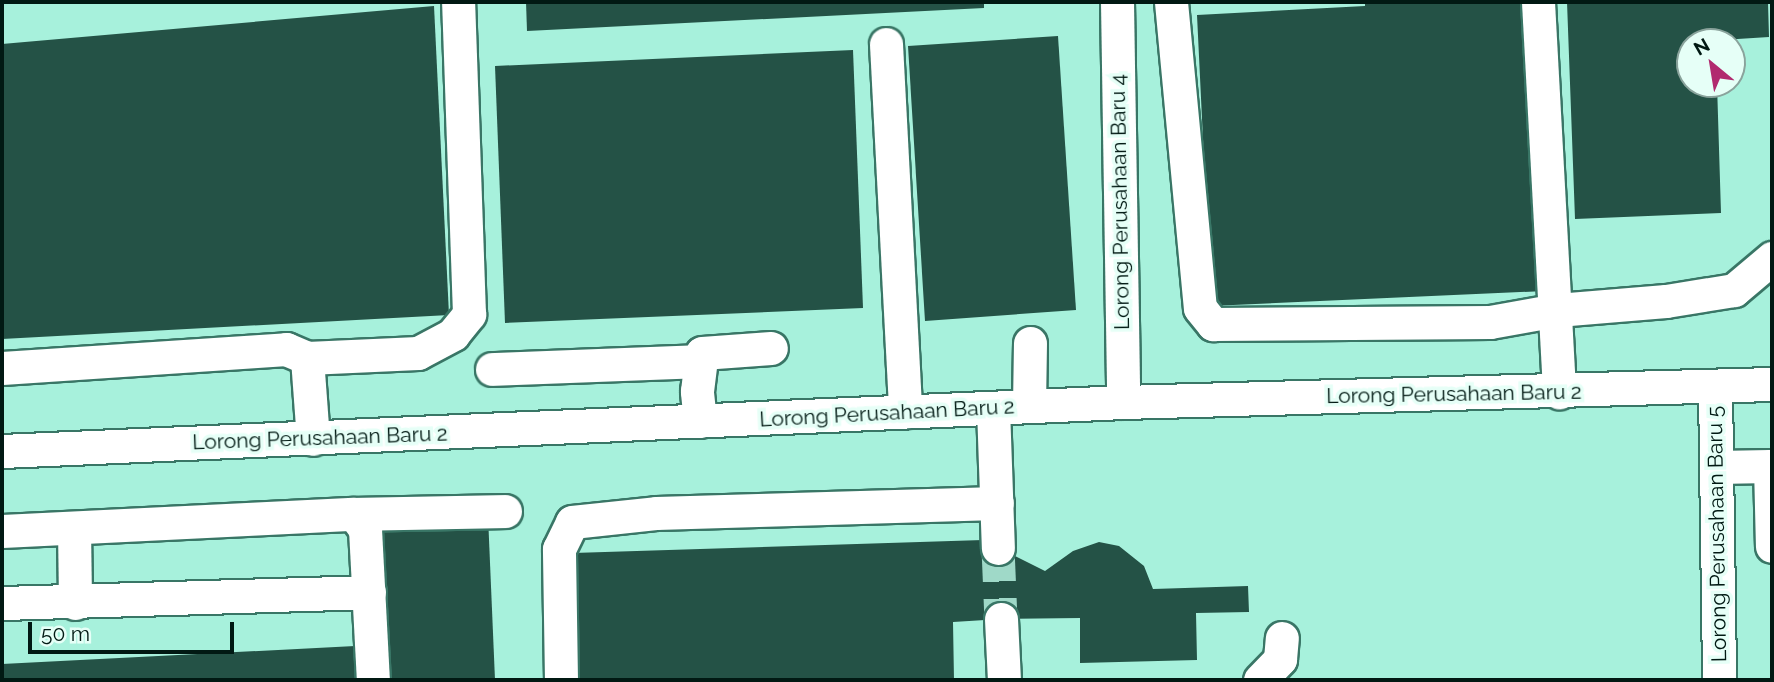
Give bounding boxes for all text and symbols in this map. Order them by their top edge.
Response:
north arrow [1676,28,1746,98]
text: N [1690,33,1713,60]
street label: Lorong Perusahaan Baru 4 [1105,74,1135,330]
street label: Lorong Perusahaan Baru 2 [1326,379,1582,409]
street label: Lorong Perusahaan Baru 2 [759,394,1015,432]
street label: Lorong Perusahaan Baru 5 [1702,406,1732,662]
street label: Lorong Perusahaan Baru 2 [192,421,448,455]
scale bar [32,608,238,652]
text: 50 m [41,621,90,646]

